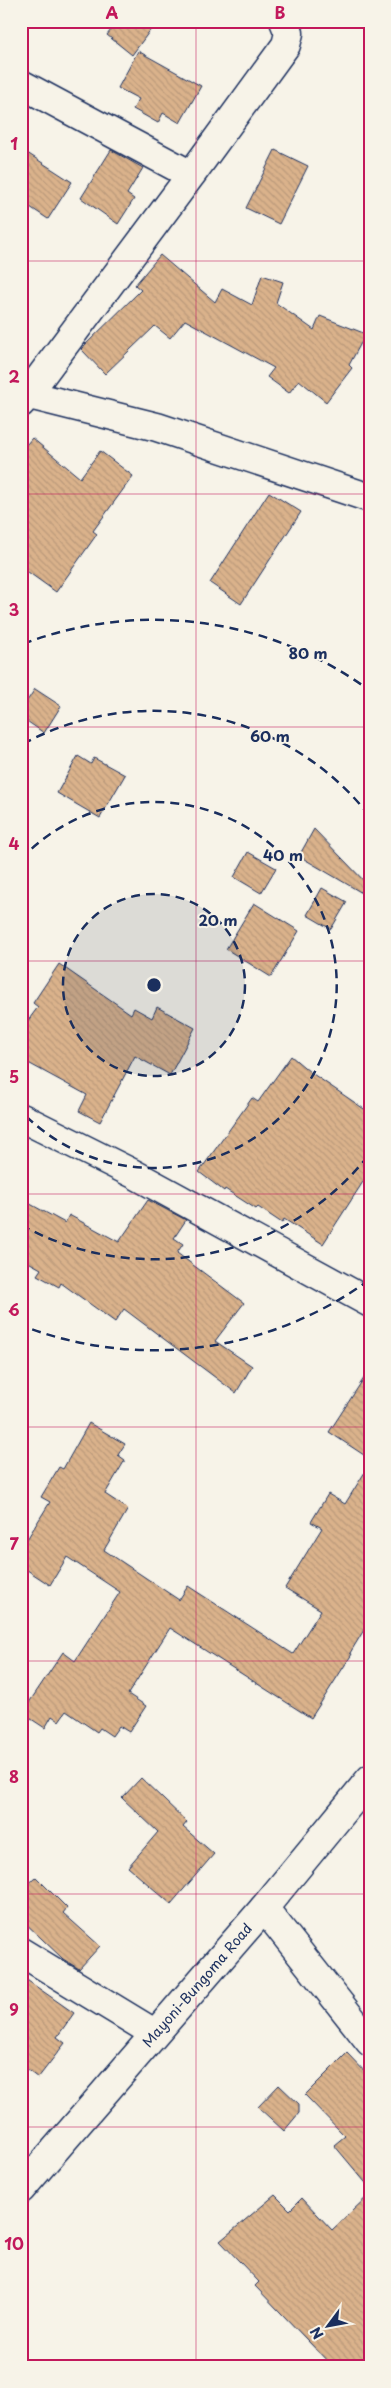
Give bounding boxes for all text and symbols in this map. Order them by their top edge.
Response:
text: A [106,0,119,24]
text: B [275,0,286,24]
text: 1 [10,131,18,155]
text: 2 [8,364,20,388]
text: 3 [9,597,19,621]
text: 80 m [288,641,328,664]
text: 60 m [250,724,290,747]
text: 4 [9,831,20,855]
text: 40 m [263,843,303,866]
text: 20 m [199,908,237,931]
centre of rings [145,976,163,994]
text: 5 [9,1064,19,1088]
text: 6 [8,1297,20,1321]
text: 7 [9,1531,19,1555]
text: 8 [9,1764,19,1788]
street label: Mayoni-Bungoma Road [137,1918,257,2052]
text: 9 [9,1997,19,2021]
text: 10 [4,2231,24,2255]
north arrow [304,2300,354,2350]
text: N [305,2323,328,2343]

